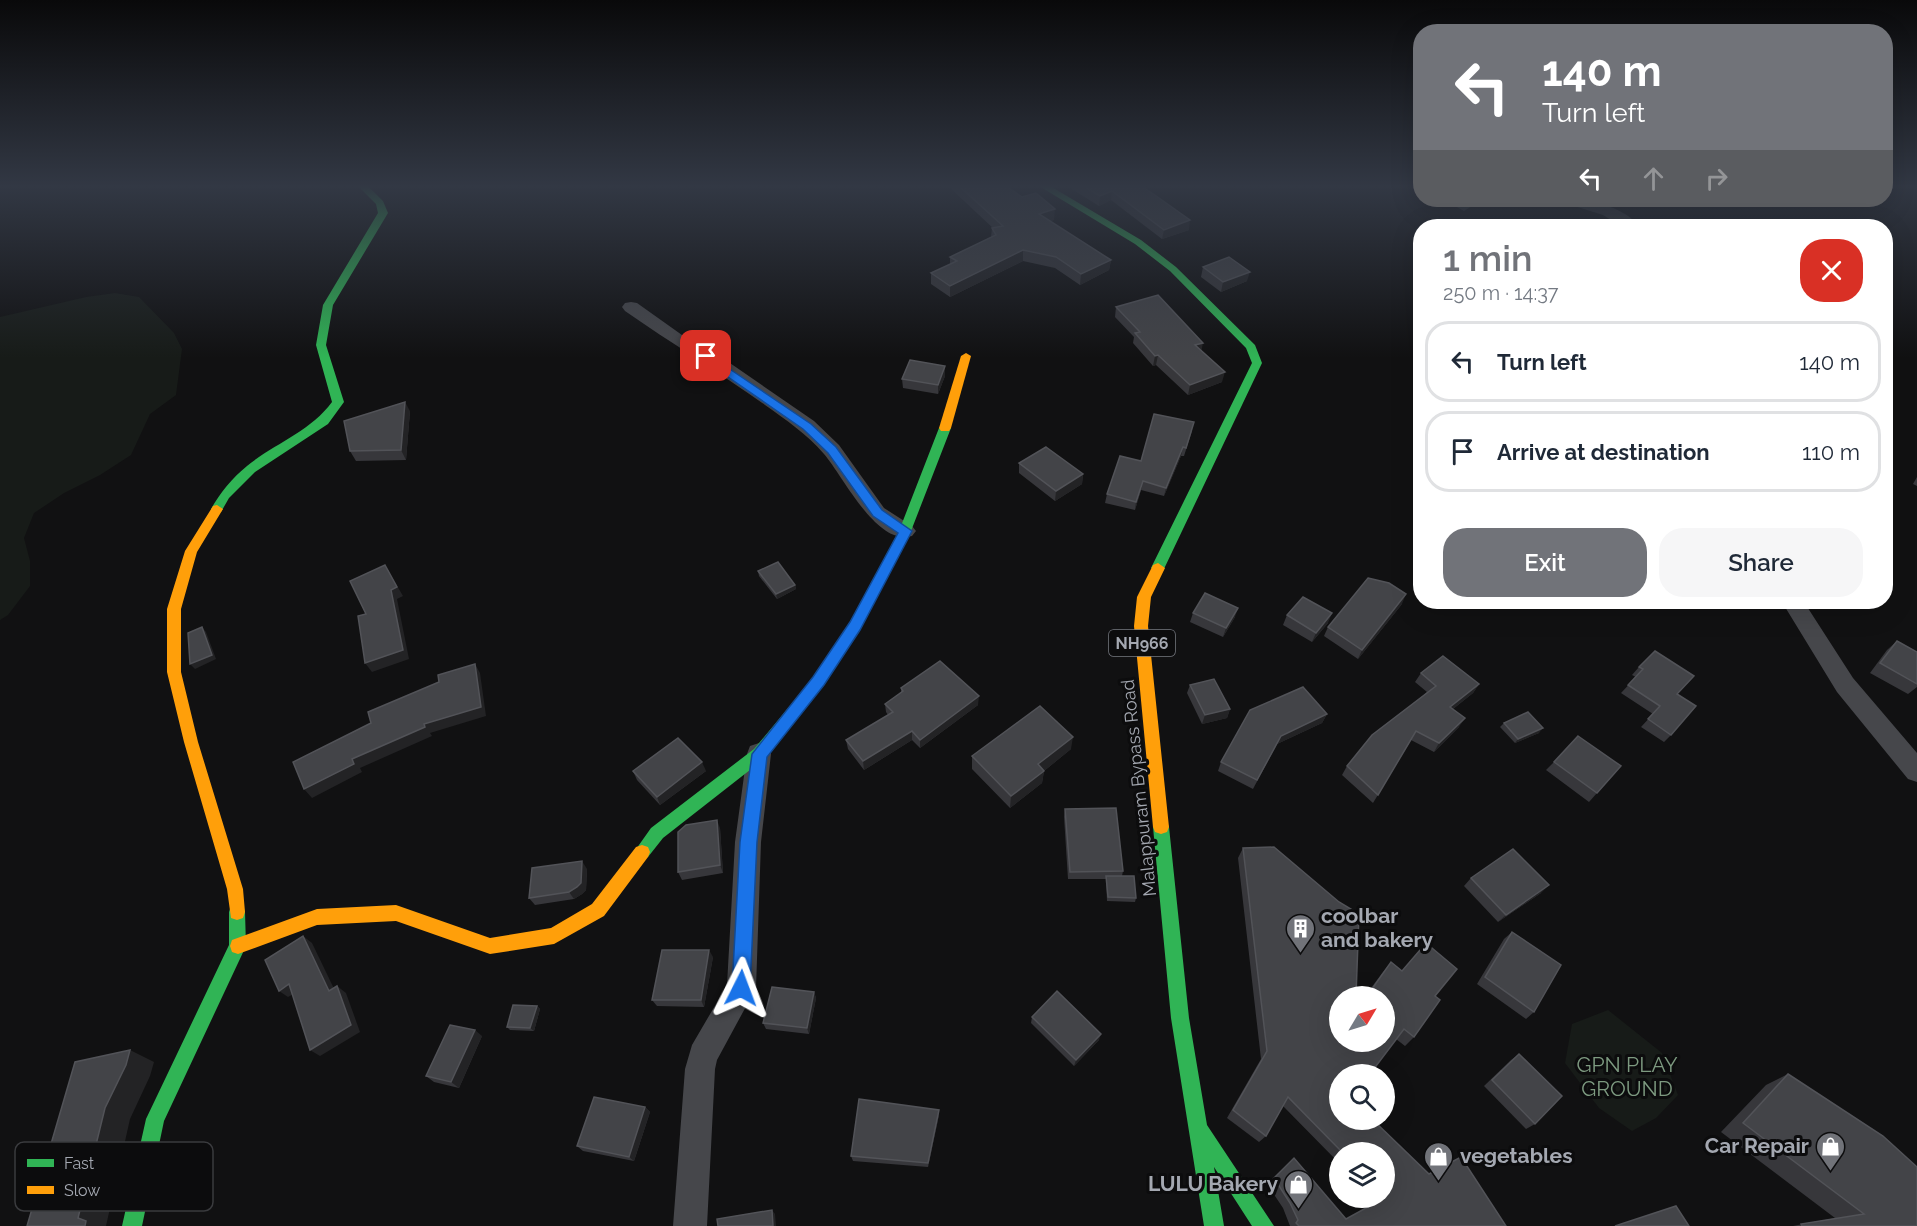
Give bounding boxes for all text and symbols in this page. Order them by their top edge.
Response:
text: 140 m [1542,47,1662,96]
icon: left [1443,48,1521,126]
text: Turn left [1542,97,1645,128]
icon: left [1574,162,1607,195]
icon: ahead [1637,162,1670,195]
icon: right [1700,162,1733,195]
text: 1 min [1443,237,1532,279]
button: close [1800,239,1863,302]
text: 250 m · 14:37 [1443,281,1559,305]
pin [680,330,731,381]
icon: arrive [689,339,722,372]
icon: left [1446,345,1479,378]
text: Turn left [1497,349,1587,375]
text: 140 m [1799,349,1860,375]
icon: arrive [1446,435,1479,468]
text: Arrive at destination [1497,439,1710,465]
text: 110 m [1802,439,1860,465]
button: Exit [1443,528,1647,597]
button: Share [1659,528,1863,597]
road number: NH966 [1109,630,1175,656]
street label: Malappuram Bypass Road [1117,679,1160,898]
place label: coolbar and bakery [1321,903,1434,952]
building icon: coolbar and bakery [1284,912,1316,954]
position arrow [709,956,773,1020]
north arrow [1329,986,1395,1052]
map controls [1329,986,1395,1208]
park label: GPN PLAY GROUND [1576,1052,1678,1101]
button: search [1329,1064,1395,1130]
shop icon: Car Repair [1814,1130,1846,1172]
place label: Car Repair [1705,1133,1809,1158]
shop icon: vegetables [1423,1140,1455,1182]
legend [15,1142,213,1211]
button: layers [1329,1142,1395,1208]
place label: vegetables [1460,1143,1573,1168]
text: Fast [64,1154,95,1173]
shop icon: LULU Bakery [1283,1168,1315,1210]
place label: LULU Bakery [1148,1171,1278,1196]
text: Slow [64,1181,100,1200]

